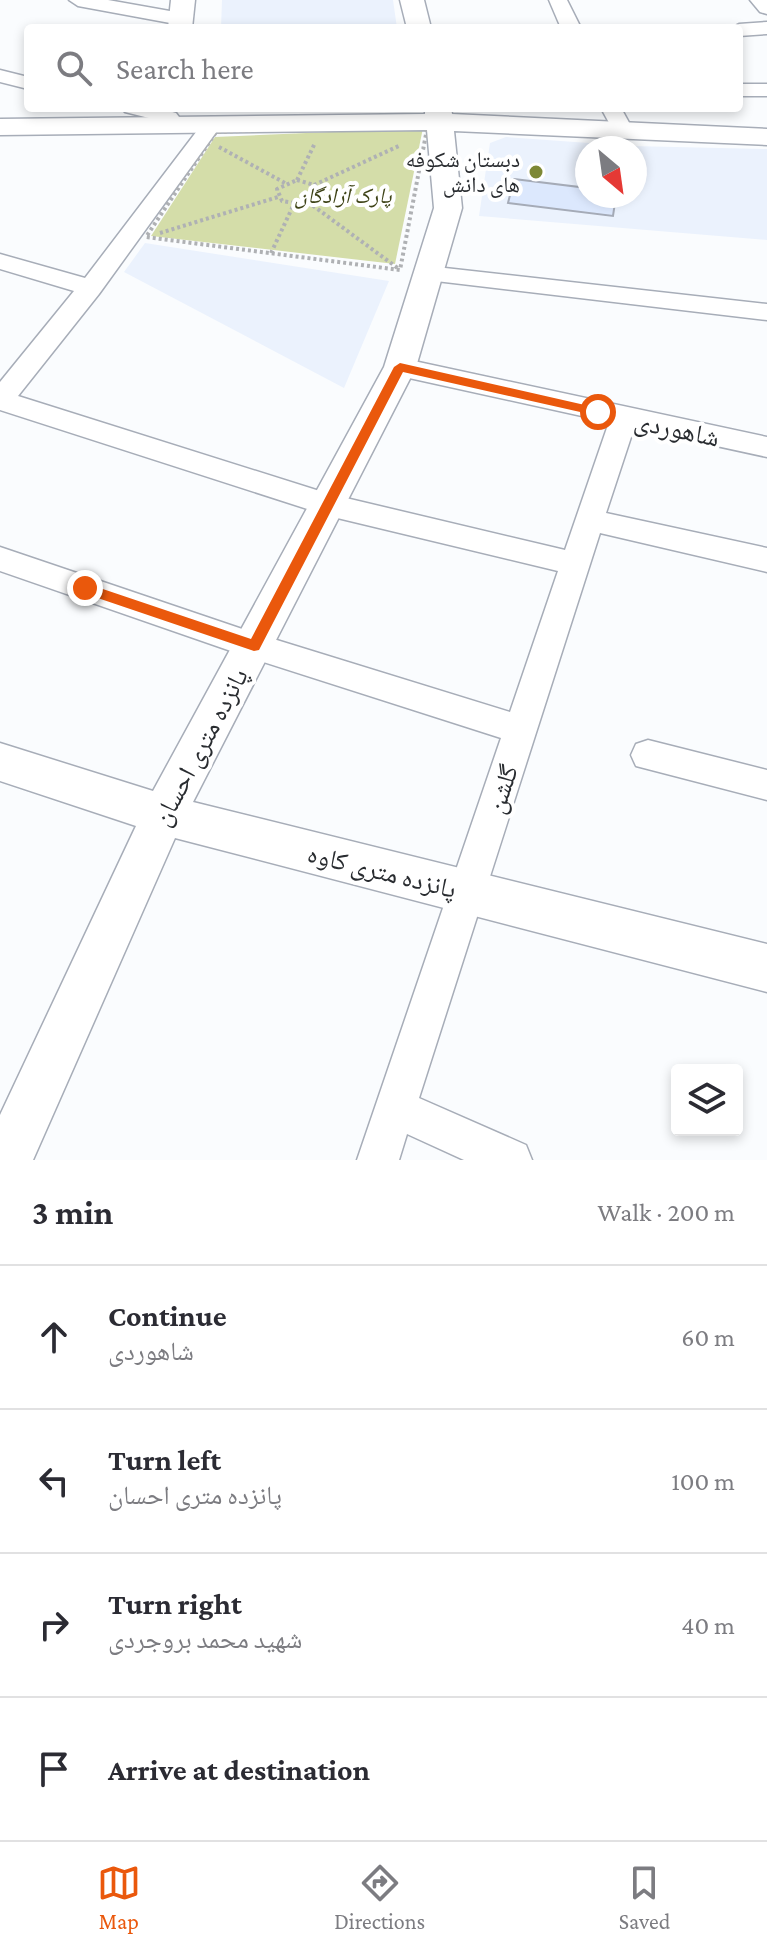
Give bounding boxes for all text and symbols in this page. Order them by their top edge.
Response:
search box [24,24,743,112]
icon: search [52,46,96,90]
text: Search here [116,52,254,85]
north arrow [575,136,647,208]
place label: دبستان شکوفه های دانش [406,147,520,198]
marker: دبستان شکوفه های دانش [527,163,545,181]
park label: پارک آزادگان [294,183,392,209]
route start [580,394,616,430]
street label: شاهوردی [632,406,722,454]
route end [67,570,103,606]
street label: پانزده متری احسان [147,664,255,831]
street label: گلشن [481,761,525,818]
street label: پانزده متری کاوه [304,839,459,905]
map controls [671,1064,743,1136]
button: layers [671,1064,743,1136]
text: 3 min [32,1194,113,1231]
text: Walk · 200 m [597,1198,735,1227]
text: Continue [108,1299,227,1332]
icon: ahead [32,1315,76,1359]
text: 60 m [681,1323,735,1352]
text: شاهوردی [108,1337,194,1366]
text: Turn left [108,1443,221,1476]
icon: left [32,1459,76,1503]
text: 100 m [671,1467,735,1496]
text: پانزده متری احسان [108,1481,282,1510]
text: Turn right [108,1587,242,1620]
icon: right [32,1603,76,1647]
text: 40 m [681,1611,735,1640]
text: شهید محمد بروجردی [108,1625,302,1654]
icon: arrive [32,1747,76,1791]
text: Arrive at destination [108,1753,370,1786]
tab: Map [97,1861,141,1934]
tab: Directions [334,1861,425,1934]
tab: Saved [619,1861,670,1934]

